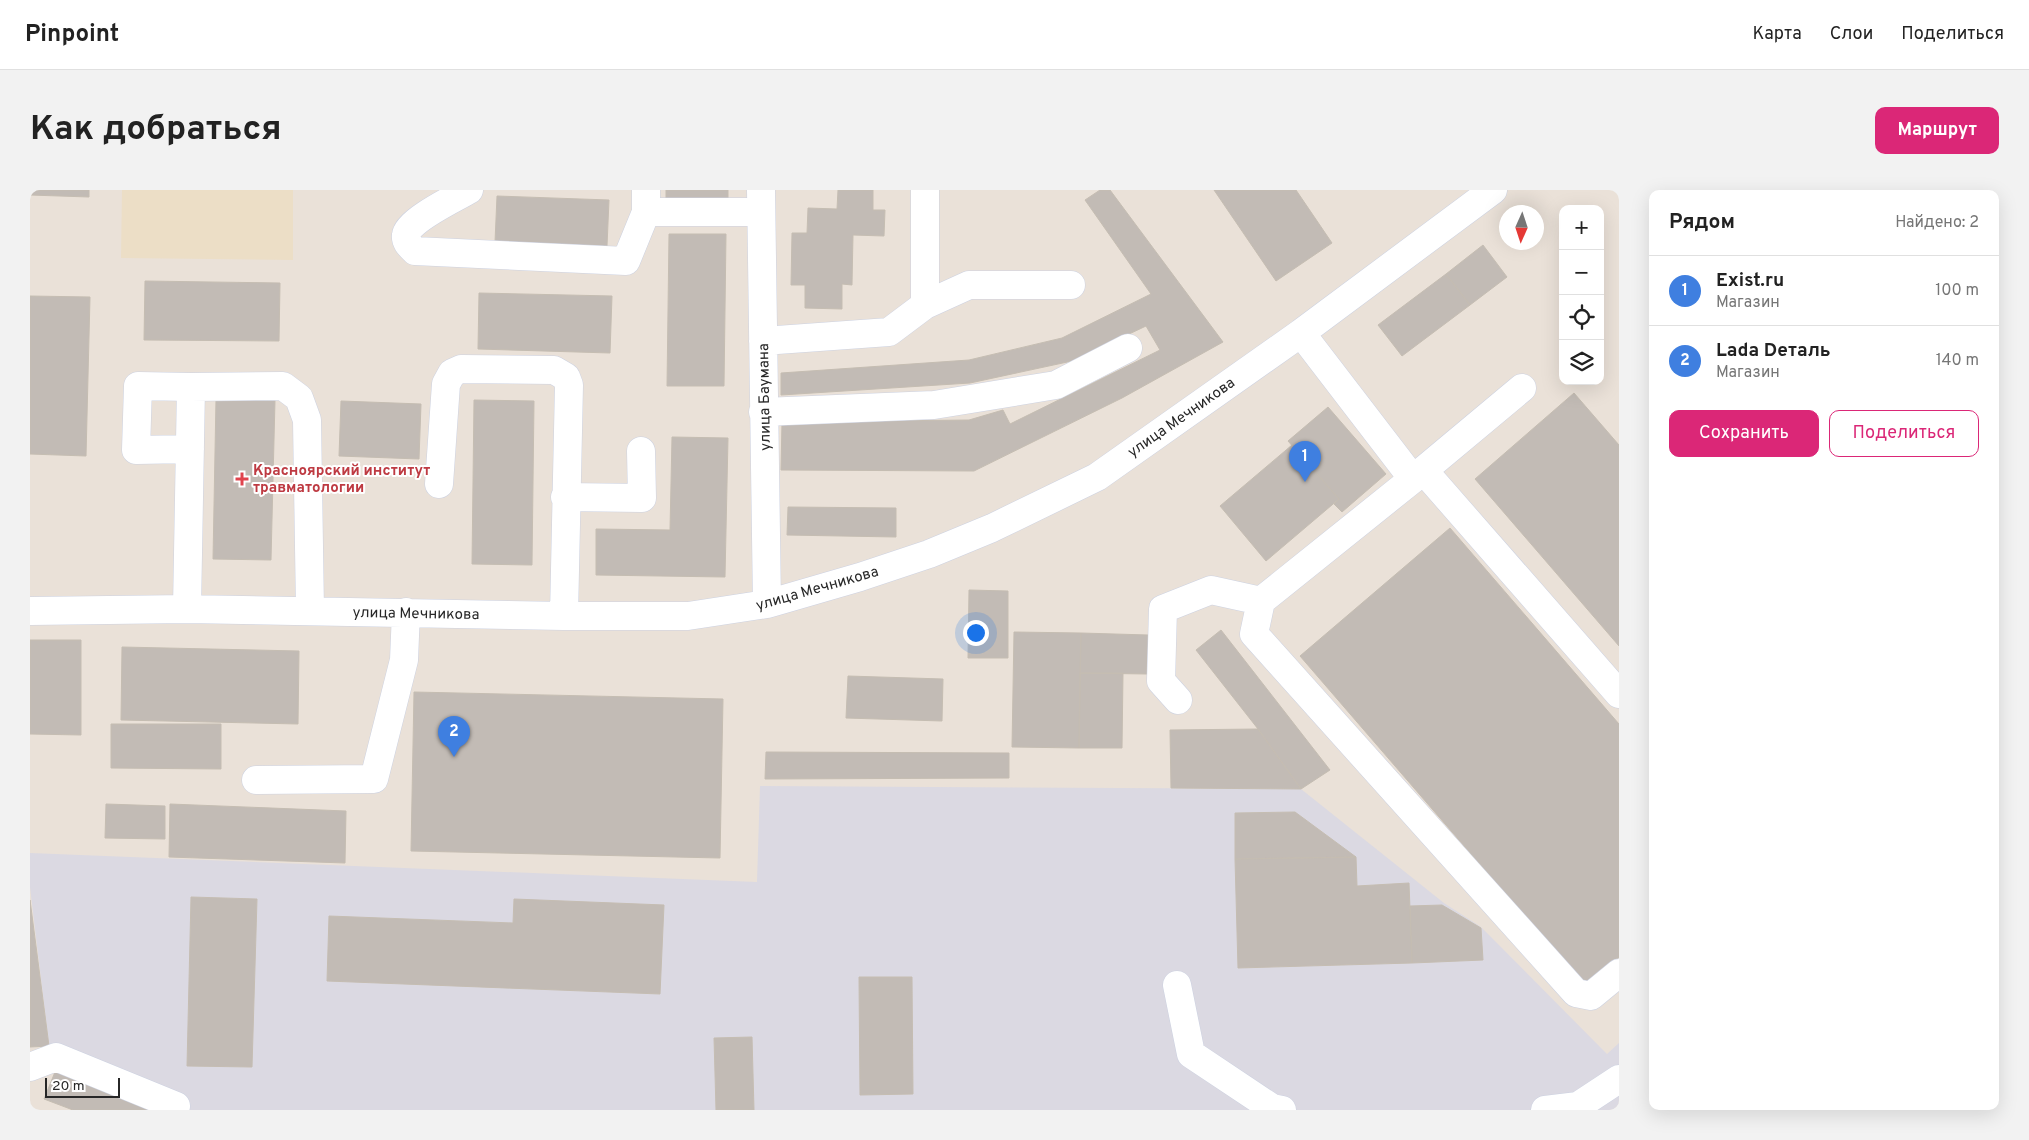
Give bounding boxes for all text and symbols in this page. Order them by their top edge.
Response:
text: Pinpoint [25,20,119,50]
text: Карта [1752,23,1802,46]
text: Слои [1830,23,1873,46]
text: Поделиться [1901,23,2004,46]
button: Маршрут [1875,107,1999,154]
text: Как добраться [30,108,282,152]
north arrow [1499,205,1544,250]
map controls [1559,205,1604,385]
button: + [1559,205,1604,250]
text: Рядом [1669,209,1735,236]
text: Найдено: 2 [1895,213,1979,233]
button: − [1559,250,1604,295]
text: Exist.ru [1716,269,1784,293]
text: 1 [1682,281,1688,301]
text: 100 m [1935,281,1979,301]
text: Магазин [1716,293,1780,313]
button: locate [1559,295,1604,340]
text: Lada Dеталь [1716,339,1831,363]
button: layers [1559,340,1604,385]
street label: улица Баумана [755,343,776,451]
text: 2 [1680,351,1690,371]
text: 140 m [1936,351,1979,371]
text: Магазин [1716,363,1780,383]
street label: улица Мечникова [1124,374,1239,462]
button: Сохранить [1669,410,1819,457]
button: Поделиться [1829,410,1979,457]
pin: 1 [1289,441,1321,482]
place label: Красноярский институт травматологии [253,462,430,498]
marker: Красноярский институт травматологии [235,472,249,486]
street label: улица Мечникова [754,563,881,616]
street label: улица Мечникова [352,604,480,625]
your location [963,620,989,646]
pin: 2 [438,716,470,757]
scale bar [45,1075,120,1098]
text: 20 m [52,1078,85,1095]

